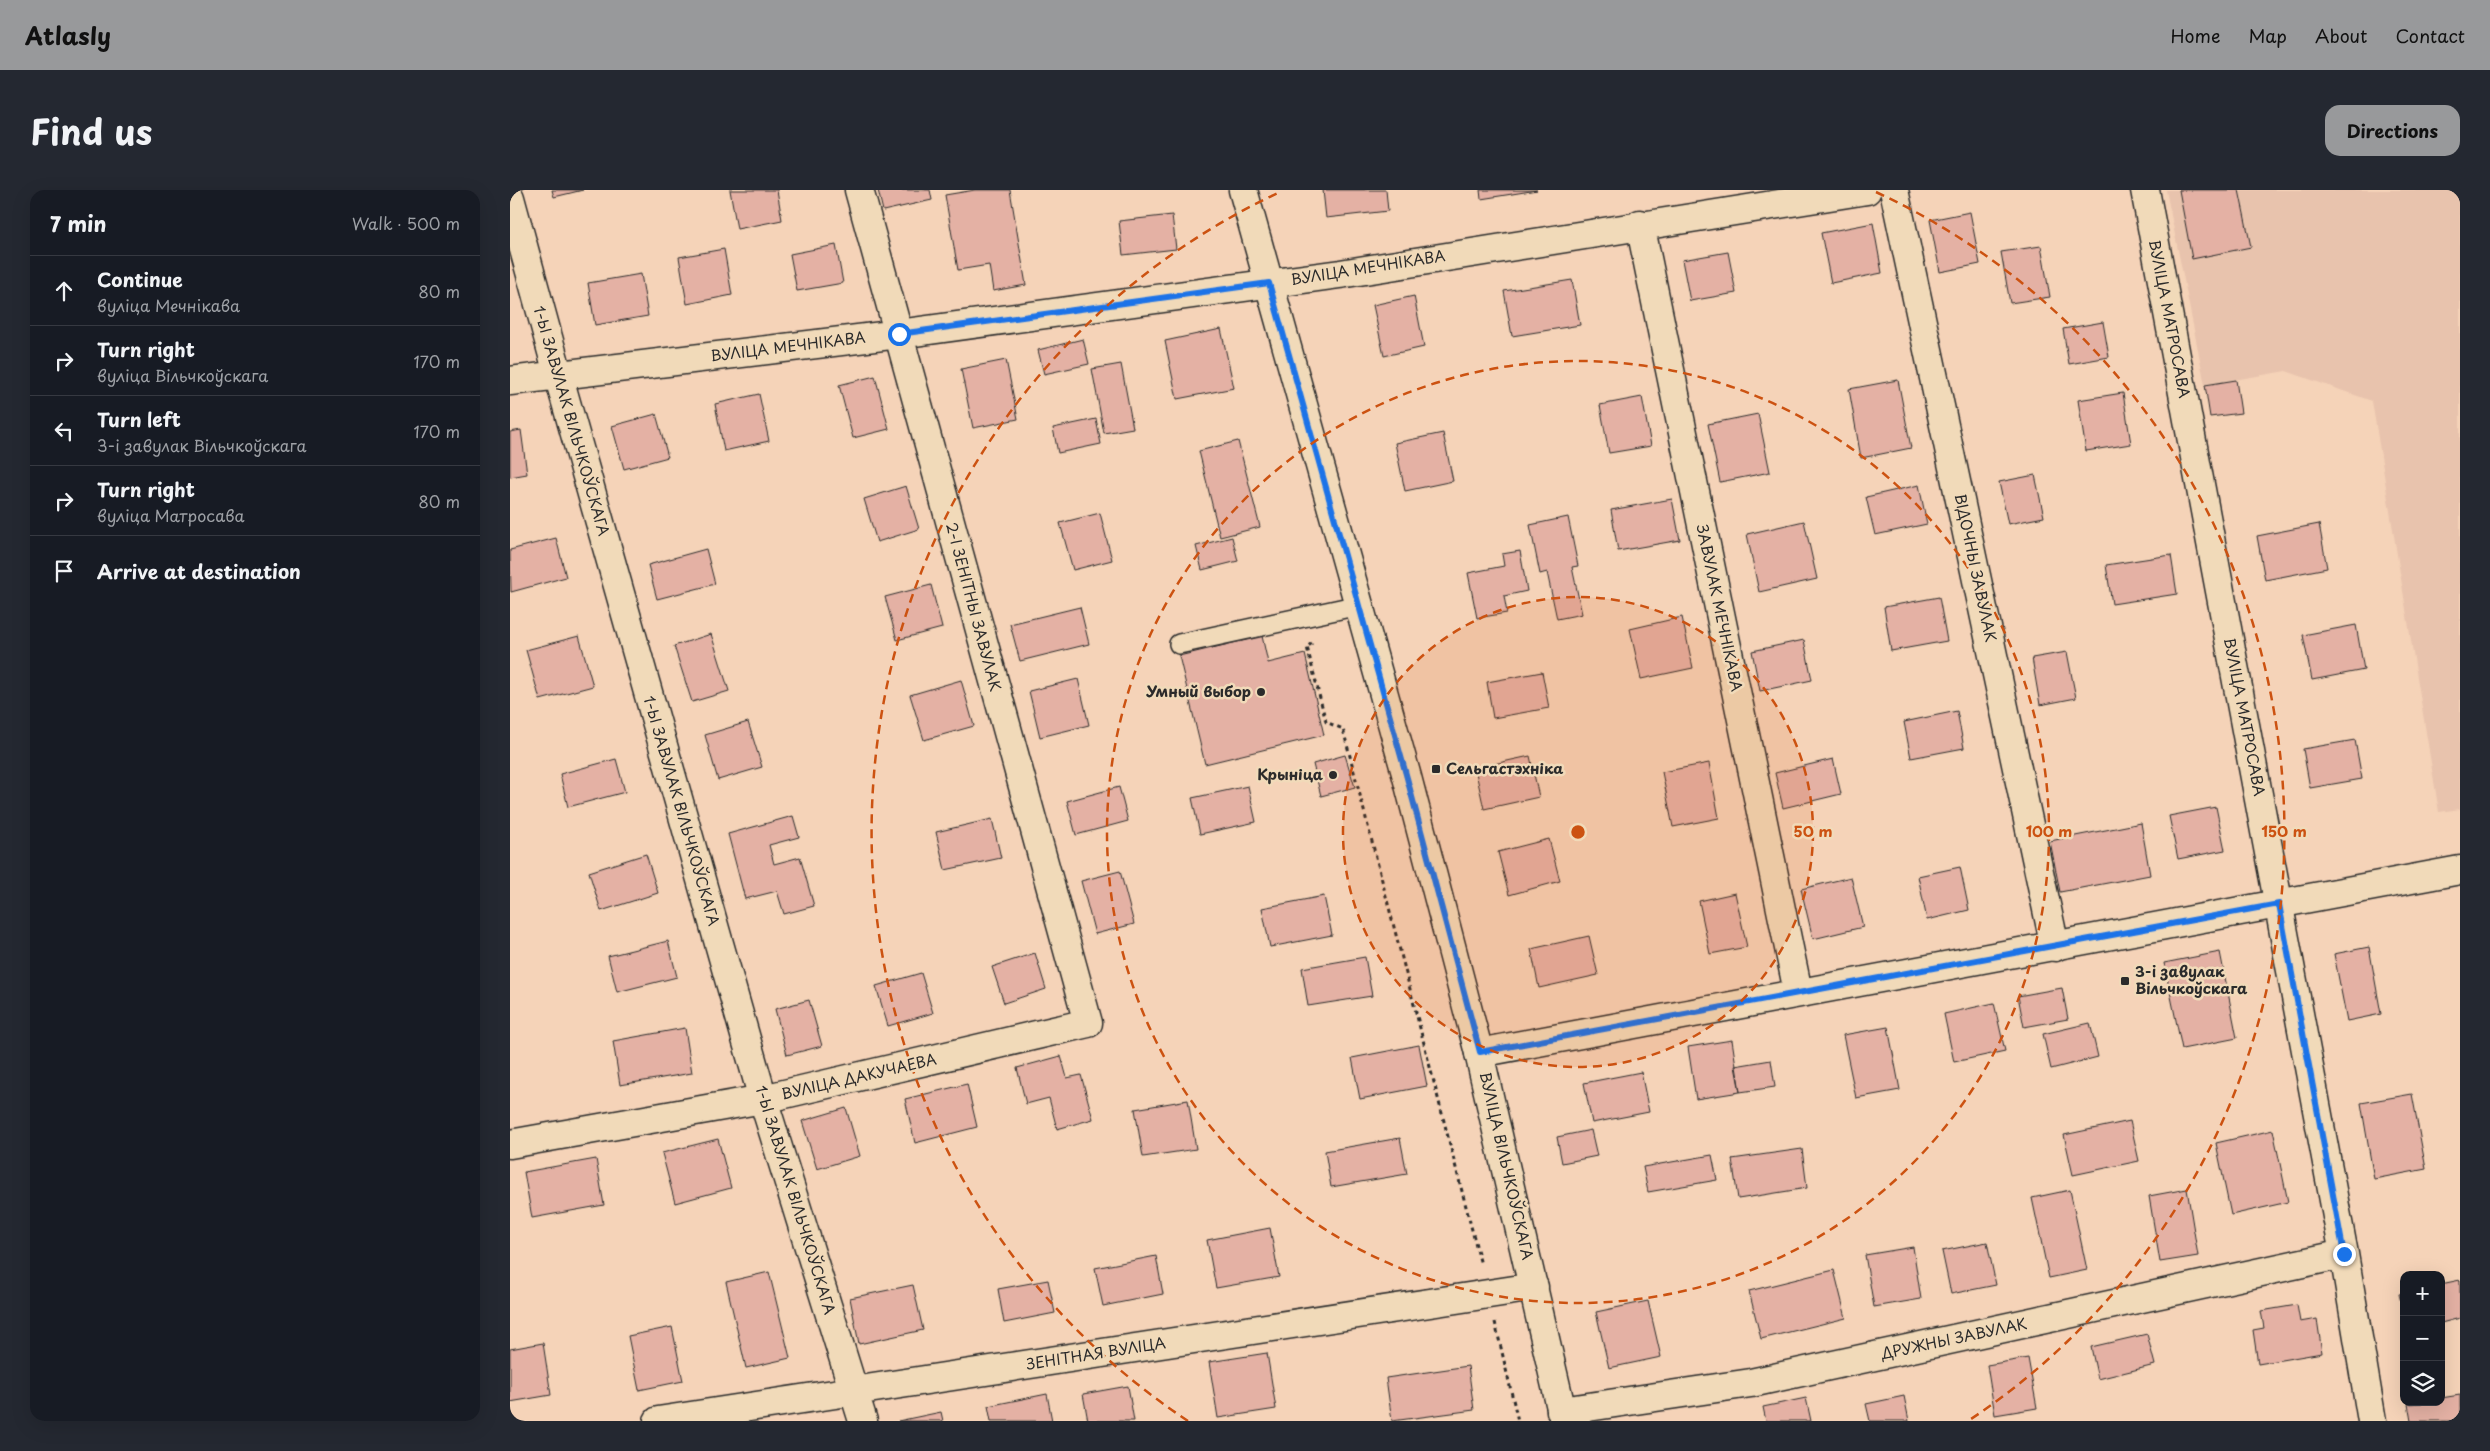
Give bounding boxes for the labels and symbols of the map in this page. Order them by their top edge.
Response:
street label: ВУЛІЦА МАТРОСАВА [2144,238,2197,400]
street label: ВУЛІЦА МЕЧНІКАВА [1289,243,1447,290]
street label: 1-Ы ЗАВУЛАК ВІЛЬЧКОЎСКАГА [529,303,616,538]
route start [888,323,911,346]
street label: ВУЛІЦА МЕЧНІКАВА [709,325,867,366]
street label: ВІДОЧНЫ ЗАВУЛАК [1949,491,2003,644]
street label: 2-І ЗЕНІТНЫ ЗАВУЛАК [941,520,1008,694]
street label: ЗАВУЛАК МЕЧНІКАВА [1692,522,1749,693]
street label: ВУЛІЦА МАТРОСАВА [2219,636,2272,798]
place label: Умный выбор [1145,679,1251,702]
marker: Умный выбор [1255,686,1267,698]
street label: 1-Ы ЗАВУЛАК ВІЛЬЧКОЎСКАГА [639,693,726,928]
place label: Сельгастэхніка [1446,756,1564,779]
place label: Крыніца [1257,762,1324,785]
marker: Сельгастэхніка [1430,763,1442,775]
marker: Крыніца [1327,769,1339,781]
text: 50 m [1794,819,1832,842]
text: 100 m [2026,819,2072,842]
text: 150 m [2261,819,2307,842]
centre of rings [1569,823,1587,841]
place label: 3-і завулак Вільчкоўскага [2135,959,2248,999]
marker: 3-і завулак Вільчкоўскага [2119,975,2131,987]
street label: ВУЛІЦА ДАКУЧАЕВА [779,1046,939,1105]
street label: ВУЛІЦА ВІЛЬЧКОЎСКАГА [1475,1069,1540,1262]
street label: 1-Ы ЗАВУЛАК ВІЛЬЧКОЎСКАГА [751,1082,842,1317]
route end [2333,1243,2356,1266]
street label: ДРУЖНЫ ЗАВУЛАК [1878,1311,2029,1364]
street label: ЗЕНІТНАЯ ВУЛІЦА [1024,1330,1167,1375]

